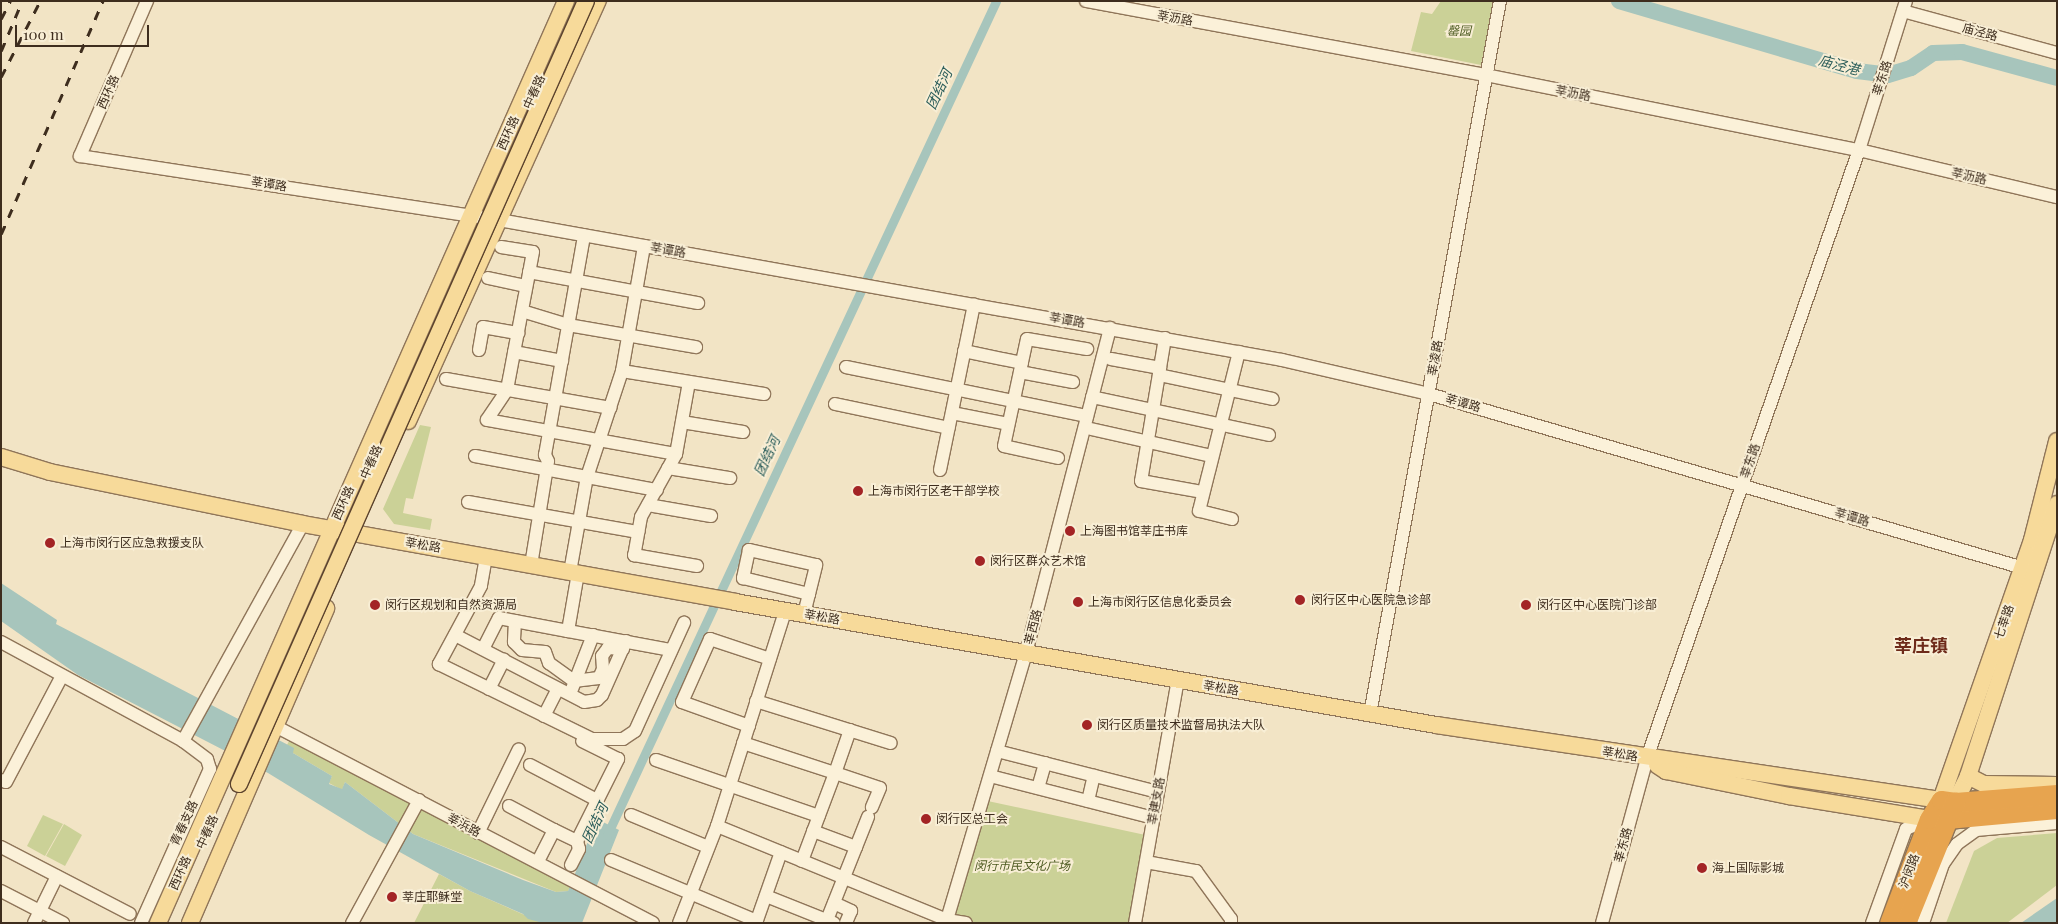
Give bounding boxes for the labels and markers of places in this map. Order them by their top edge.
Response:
place label: 上海市闵行区老干部学校 [868,484,1000,498]
marker: 上海市闵行区老干部学校 [852,485,864,497]
place label: 上海图书馆莘庄书库 [1080,524,1188,538]
marker: 上海图书馆莘庄书库 [1064,525,1076,537]
place label: 上海市闵行区应急救援支队 [60,536,204,550]
marker: 上海市闵行区应急救援支队 [44,537,56,549]
place label: 闵行区群众艺术馆 [990,554,1086,568]
marker: 闵行区群众艺术馆 [974,555,986,567]
marker: 闵行区中心医院急诊部 [1293,593,1307,607]
place label: 闵行区中心医院急诊部 [1311,593,1431,607]
place label: 上海市闵行区信息化委员会 [1088,595,1232,609]
marker: 上海市闵行区信息化委员会 [1072,596,1084,608]
place label: 闵行区规划和自然资源局 [385,598,517,612]
marker: 闵行区中心医院门诊部 [1519,598,1533,612]
place label: 闵行区中心医院门诊部 [1537,598,1657,612]
marker: 闵行区规划和自然资源局 [369,599,381,611]
place label: 闵行区质量技术监督局执法大队 [1097,718,1265,732]
marker: 闵行区质量技术监督局执法大队 [1081,719,1093,731]
place label: 闵行区总工会 [936,812,1008,826]
marker: 闵行区总工会 [920,813,932,825]
place label: 海上国际影城 [1712,861,1784,875]
marker: 海上国际影城 [1696,862,1708,874]
place label: 莘庄耶稣堂 [402,890,462,904]
marker: 莘庄耶稣堂 [386,891,398,903]

